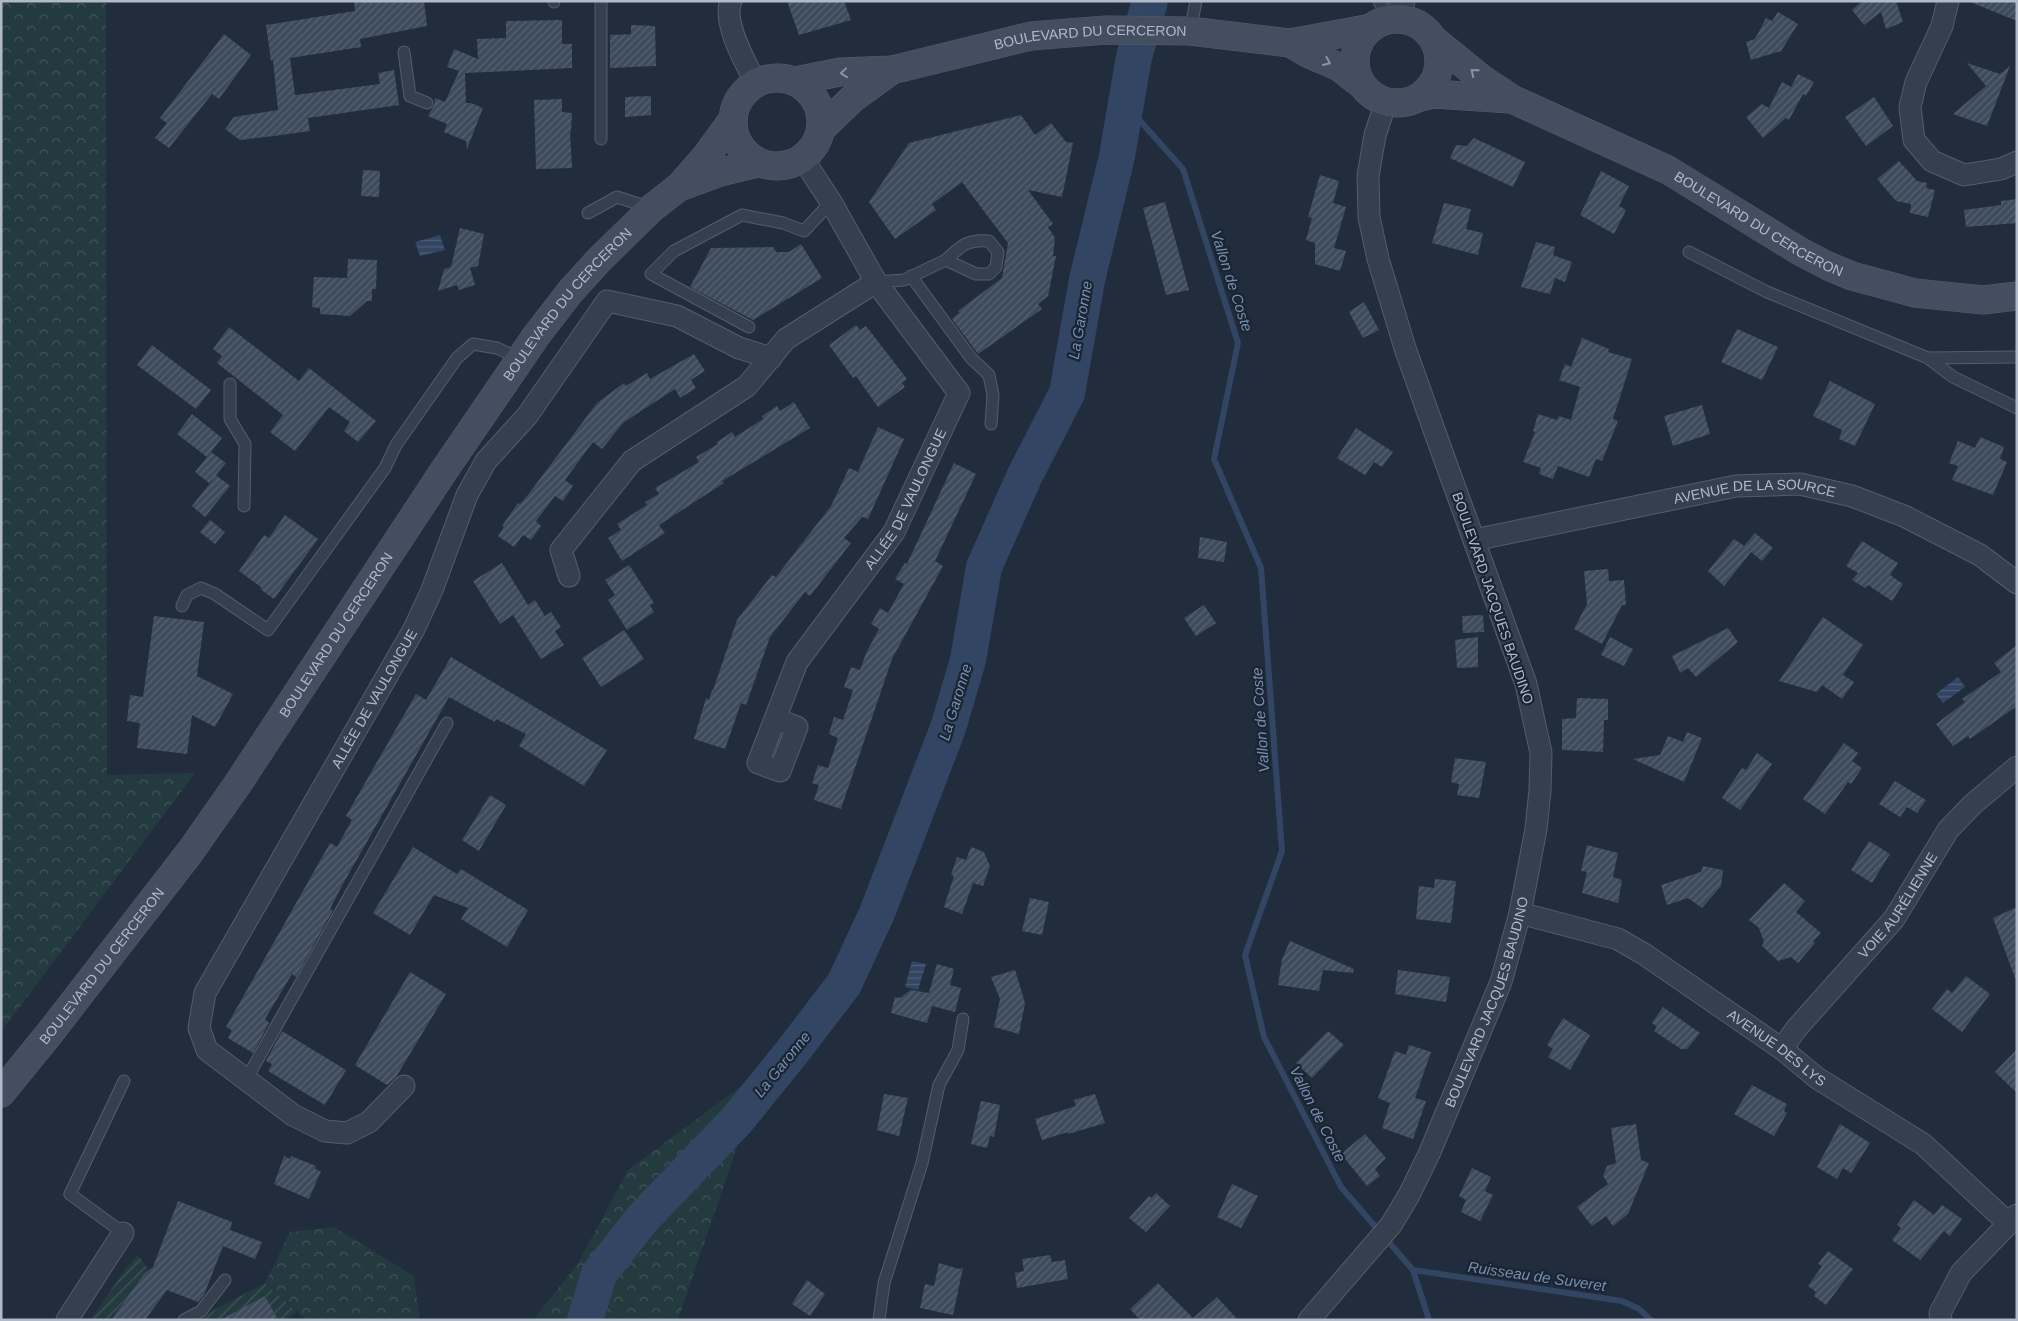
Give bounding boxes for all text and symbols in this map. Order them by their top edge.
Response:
street label: BOULEVARD DU CERCERON [992,22,1187,53]
one-way arrow [1322,55,1331,66]
one-way arrow [839,67,847,78]
one-way arrow [1471,69,1480,77]
street label: BOULEVARD DU CERCERON [1671,168,1846,279]
street label: BOULEVARD DU CERCERON [500,225,635,384]
water label: Vallon de Coste [1208,228,1256,334]
water label: La Garonne [1065,280,1095,360]
street label: ALLÉE DE VAULONGUE [861,426,949,572]
street label: AVENUE DE LA SOURCE [1672,475,1837,507]
street label: BOULEVARD JACQUES BAUDINO [1449,490,1537,706]
street label: BOULEVARD DU CERCERON [276,549,396,720]
street label: ALLÉE DE VAULONGUE [328,626,420,771]
water label: La Garonne [935,662,975,742]
water label: Vallon de Coste [1248,667,1272,773]
street label: VOIE AURÉLIENNE [1855,850,1940,962]
street label: BOULEVARD DU CERCERON [36,885,167,1047]
street label: BOULEVARD JACQUES BAUDINO [1441,895,1531,1110]
street label: AVENUE DES LYS [1725,1006,1829,1090]
water label: La Garonne [750,1028,814,1100]
water label: Vallon de Coste [1287,1063,1349,1165]
water label: Ruisseau de Suveret [1467,1258,1608,1294]

